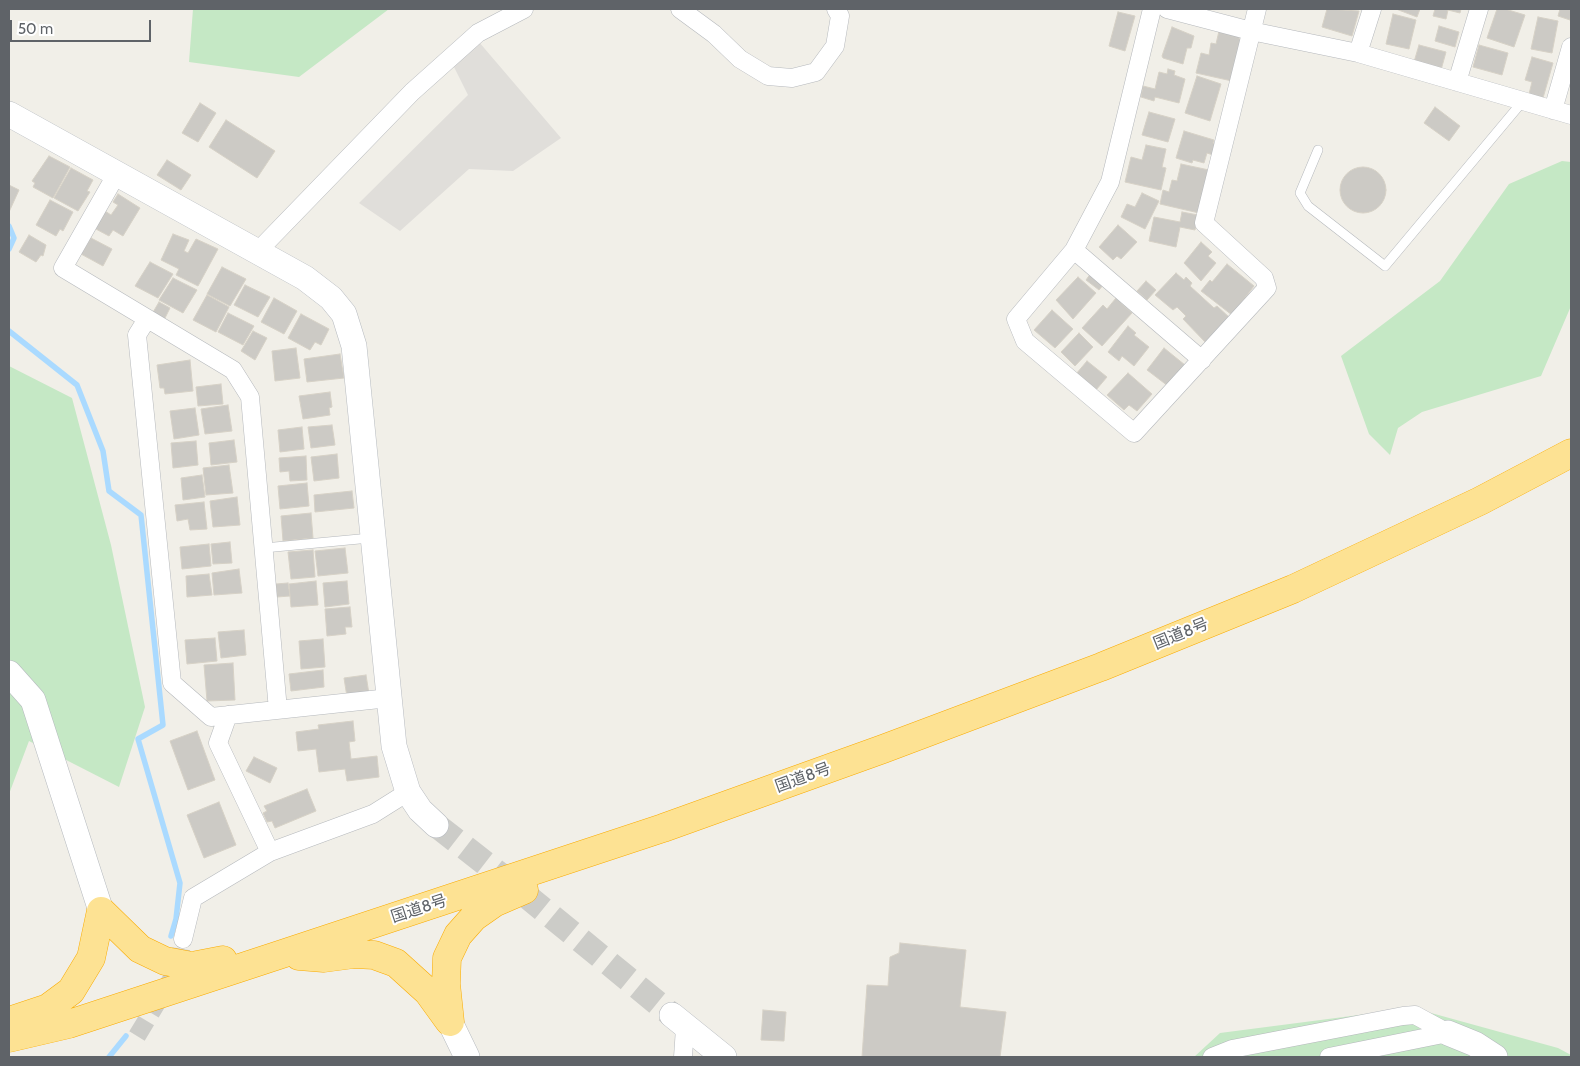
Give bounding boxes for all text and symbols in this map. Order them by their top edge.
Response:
scale bar [12,10,154,42]
text: 50 m [18,20,53,38]
street label: 国道8号 [1151,614,1211,654]
street label: 国道8号 [773,759,833,797]
street label: 国道8号 [389,891,449,927]

